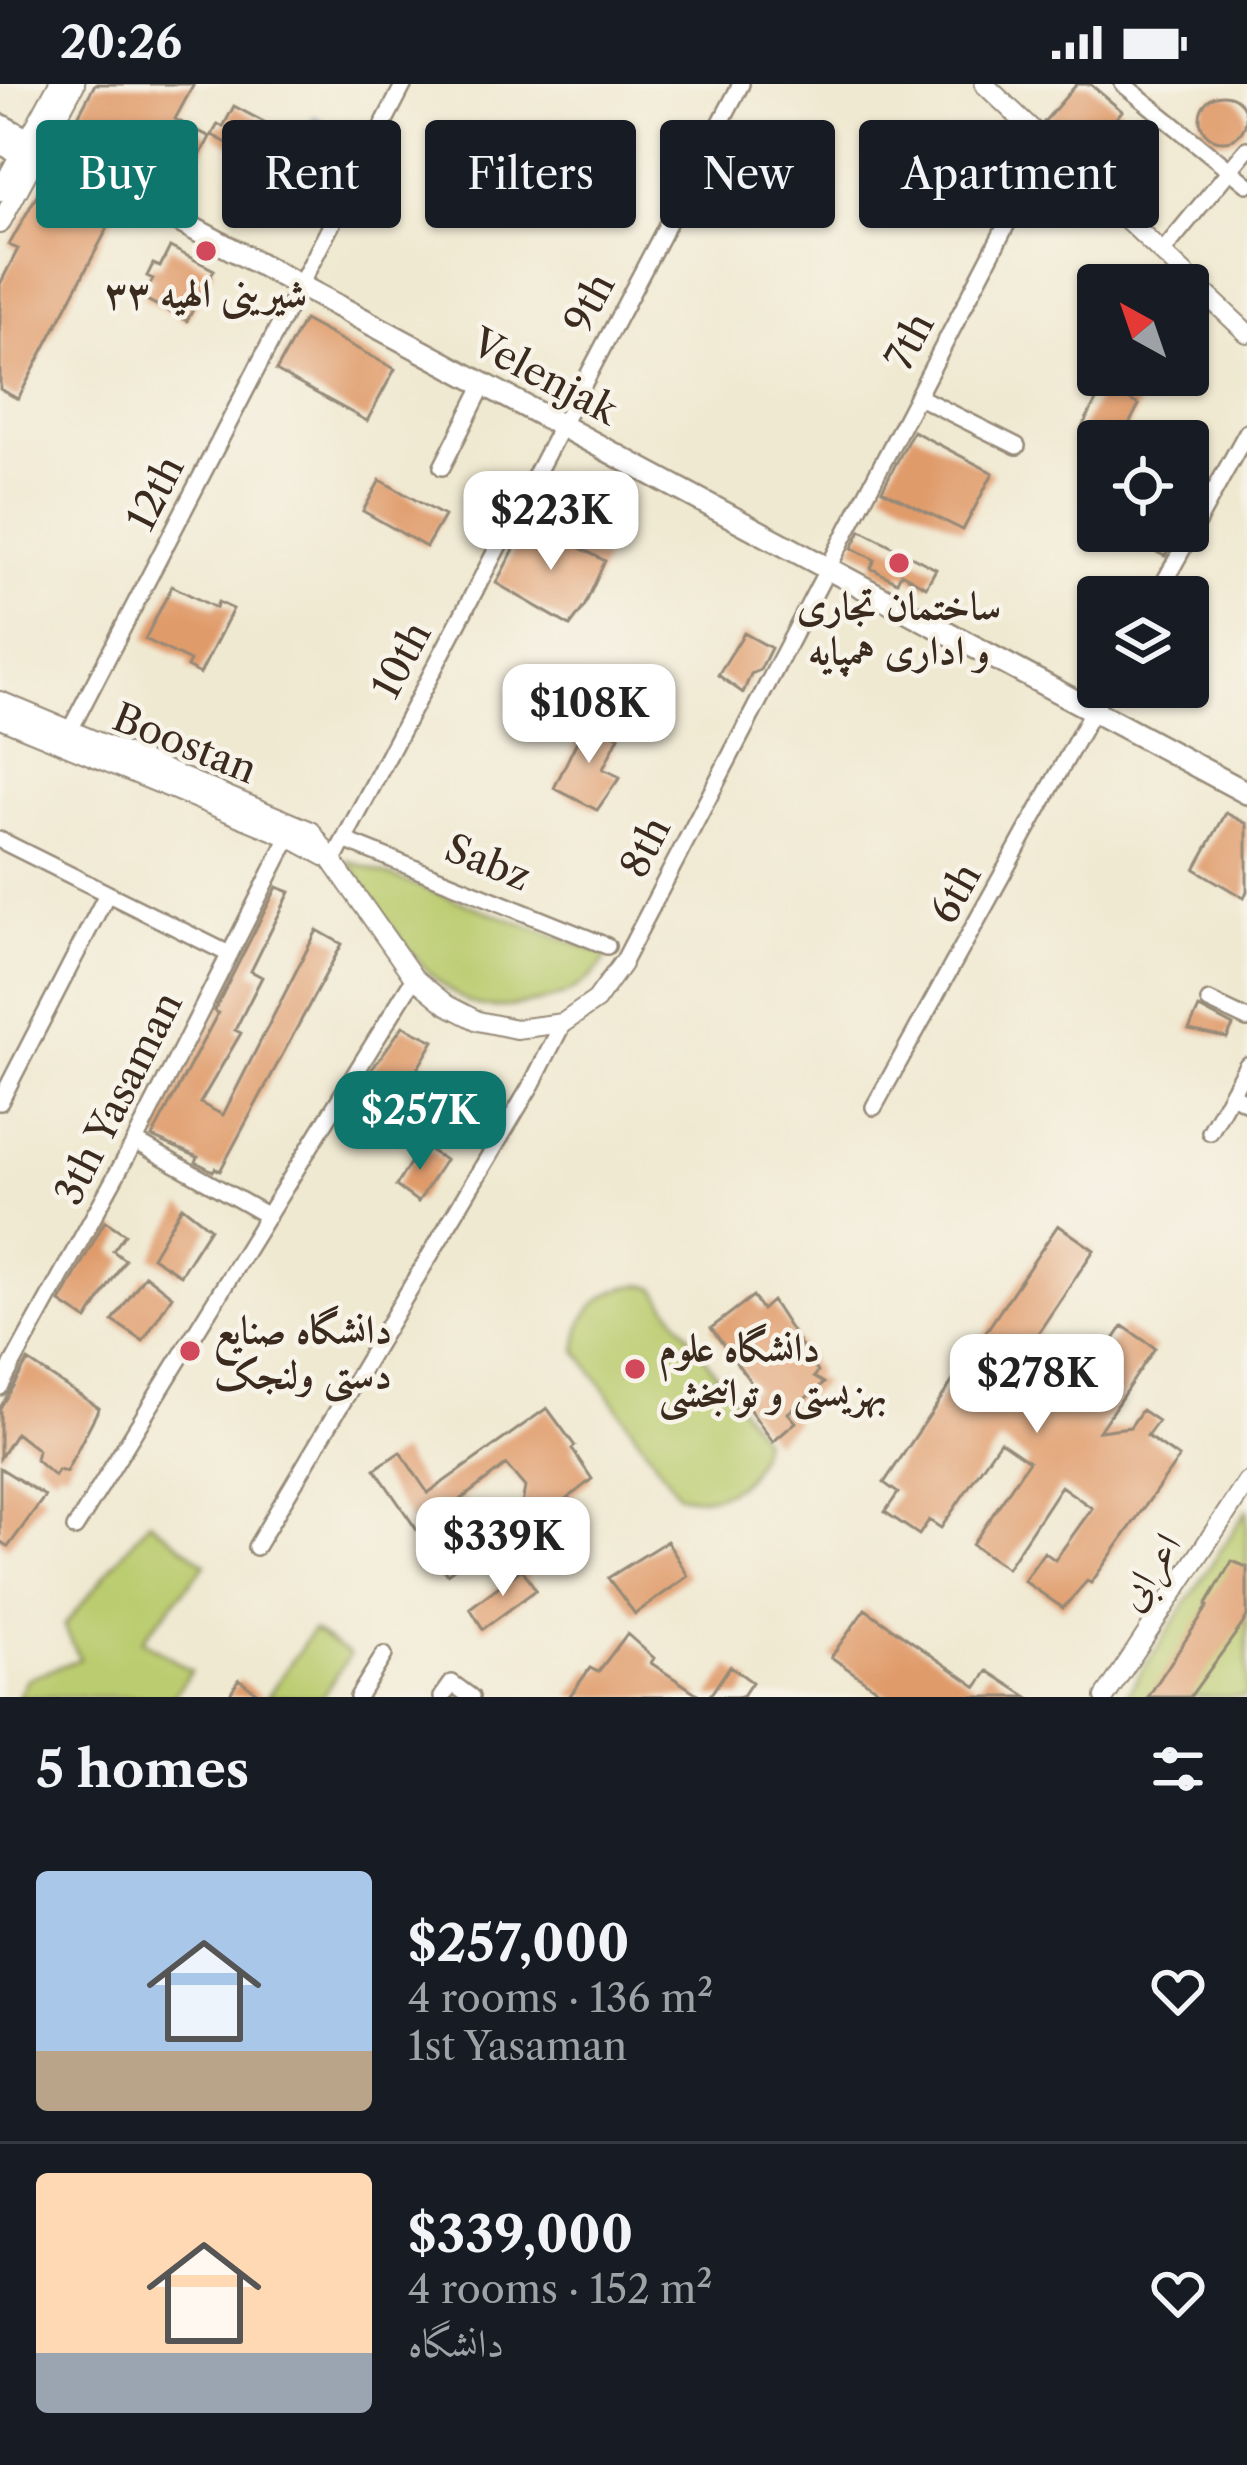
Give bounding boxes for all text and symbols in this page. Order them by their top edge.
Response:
text: 20:26 [60,14,182,70]
chip: Buy [36,120,198,228]
chip: Rent [222,120,401,228]
chip: Filters [425,120,636,228]
chip: New [660,120,835,228]
chip: Apartment [859,120,1159,228]
marker: شیرینی الهیه ٣٣ [193,238,219,264]
north arrow [1077,264,1209,396]
map controls [1077,264,1209,708]
street label: 9th [553,265,625,341]
place label: شیرینی الهیه ٣٣ [105,269,307,320]
street label: 7th [874,304,944,378]
street label: Velenjak [463,317,628,435]
button: locate [1077,420,1209,552]
street label: 12th [116,448,194,538]
pin: $223K [467,471,635,573]
text: $223K [490,486,612,534]
marker: ساختمان تجاری و اداری همپایه [886,550,912,576]
button: layers [1077,576,1209,708]
place label: ساختمان تجاری و اداری همپایه [797,581,1001,677]
street label: 10th [361,614,441,706]
pin: $108K [505,664,673,766]
text: $108K [530,679,649,727]
street label: Boostan [106,693,264,793]
street label: 8th [610,809,680,885]
street label: Sabz [438,823,538,901]
street label: 6th [919,855,991,931]
street label: 3th Yasaman [44,984,192,1212]
pin: $257K [336,1071,504,1173]
text: $257K [361,1086,479,1134]
place label: دانشگاه صنایع دستى ولنجک [214,1305,392,1403]
place label: دانشگاه علوم بهزیستی و توانبخشی [659,1323,887,1421]
pin: $278K [953,1334,1121,1436]
marker: دانشگاه صنایع دستى ولنجک [177,1338,203,1364]
text: $278K [977,1349,1097,1397]
marker: دانشگاه علوم بهزیستی و توانبخشی [622,1356,648,1382]
pin: $339K [419,1497,587,1599]
text: $339K [443,1512,563,1560]
street label: اعرابی [1105,1523,1194,1621]
icon: filters [1145,1736,1211,1802]
text: 5 homes [36,1738,249,1800]
text: $257,000 [408,1912,629,1974]
icon: home [132,1919,276,2063]
icon: heart [1145,1958,1211,2024]
text: 4 rooms · 136 m² [408,1974,713,2022]
text: 1st Yasaman [408,2022,627,2070]
text: $339,000 [408,2203,633,2265]
icon: home [132,2221,276,2365]
icon: heart [1145,2260,1211,2326]
text: 4 rooms · 152 m² [408,2265,712,2313]
text: دانشگاه [408,2319,504,2367]

